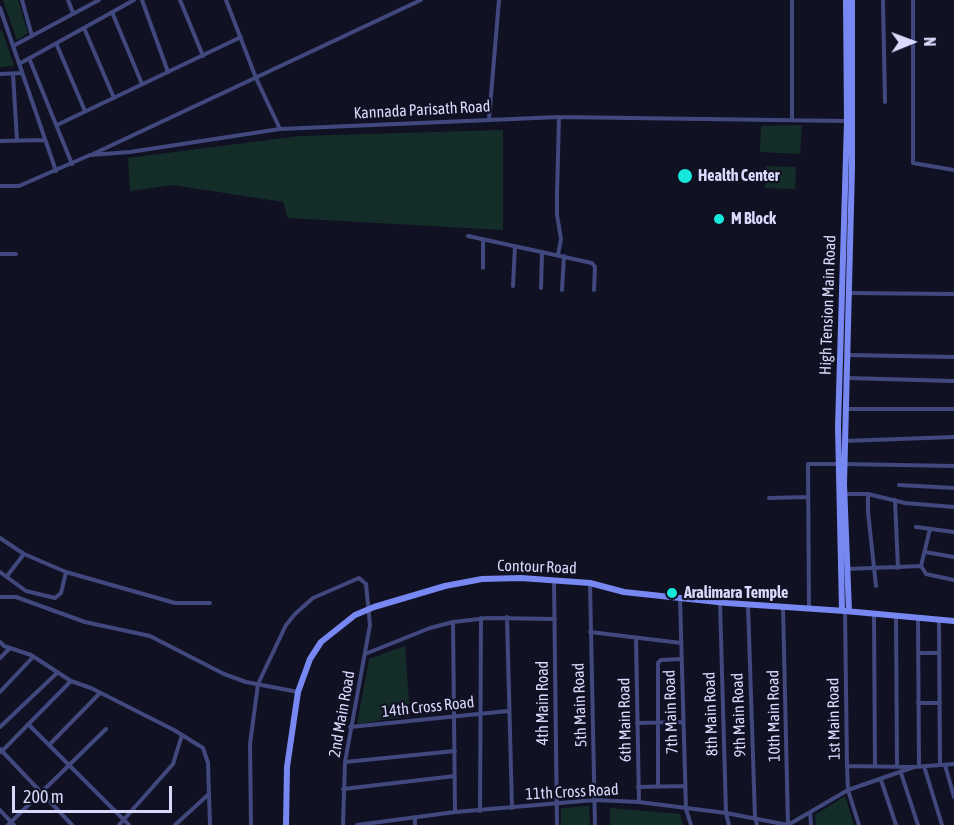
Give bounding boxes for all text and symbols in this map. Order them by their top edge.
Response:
north arrow [882,12,942,72]
text: N [921,37,939,47]
street label: Kannada Parisath Road [353,97,491,123]
place label: Health Center [698,166,779,186]
marker: Health Center [676,167,694,185]
place label: M Block [731,209,776,229]
marker: M Block [712,212,726,226]
street label: High Tension Main Road [816,235,840,375]
street label: Contour Road [497,556,577,578]
place label: Aralimara Temple [684,583,788,603]
marker: Aralimara Temple [665,586,679,600]
street label: 4th Main Road [533,661,553,745]
street label: 5th Main Road [569,662,591,748]
street label: 2nd Main Road [325,669,359,759]
street label: 7th Main Road [660,669,682,755]
street label: 10th Main Road [764,670,784,762]
street label: 8th Main Road [700,671,722,757]
street label: 9th Main Road [728,672,750,758]
street label: 6th Main Road [615,678,635,762]
street label: 1st Main Road [824,678,844,760]
street label: 14th Cross Road [381,693,475,721]
scale bar [15,774,176,812]
street label: 11th Cross Road [525,780,619,804]
text: 200 m [23,786,64,807]

